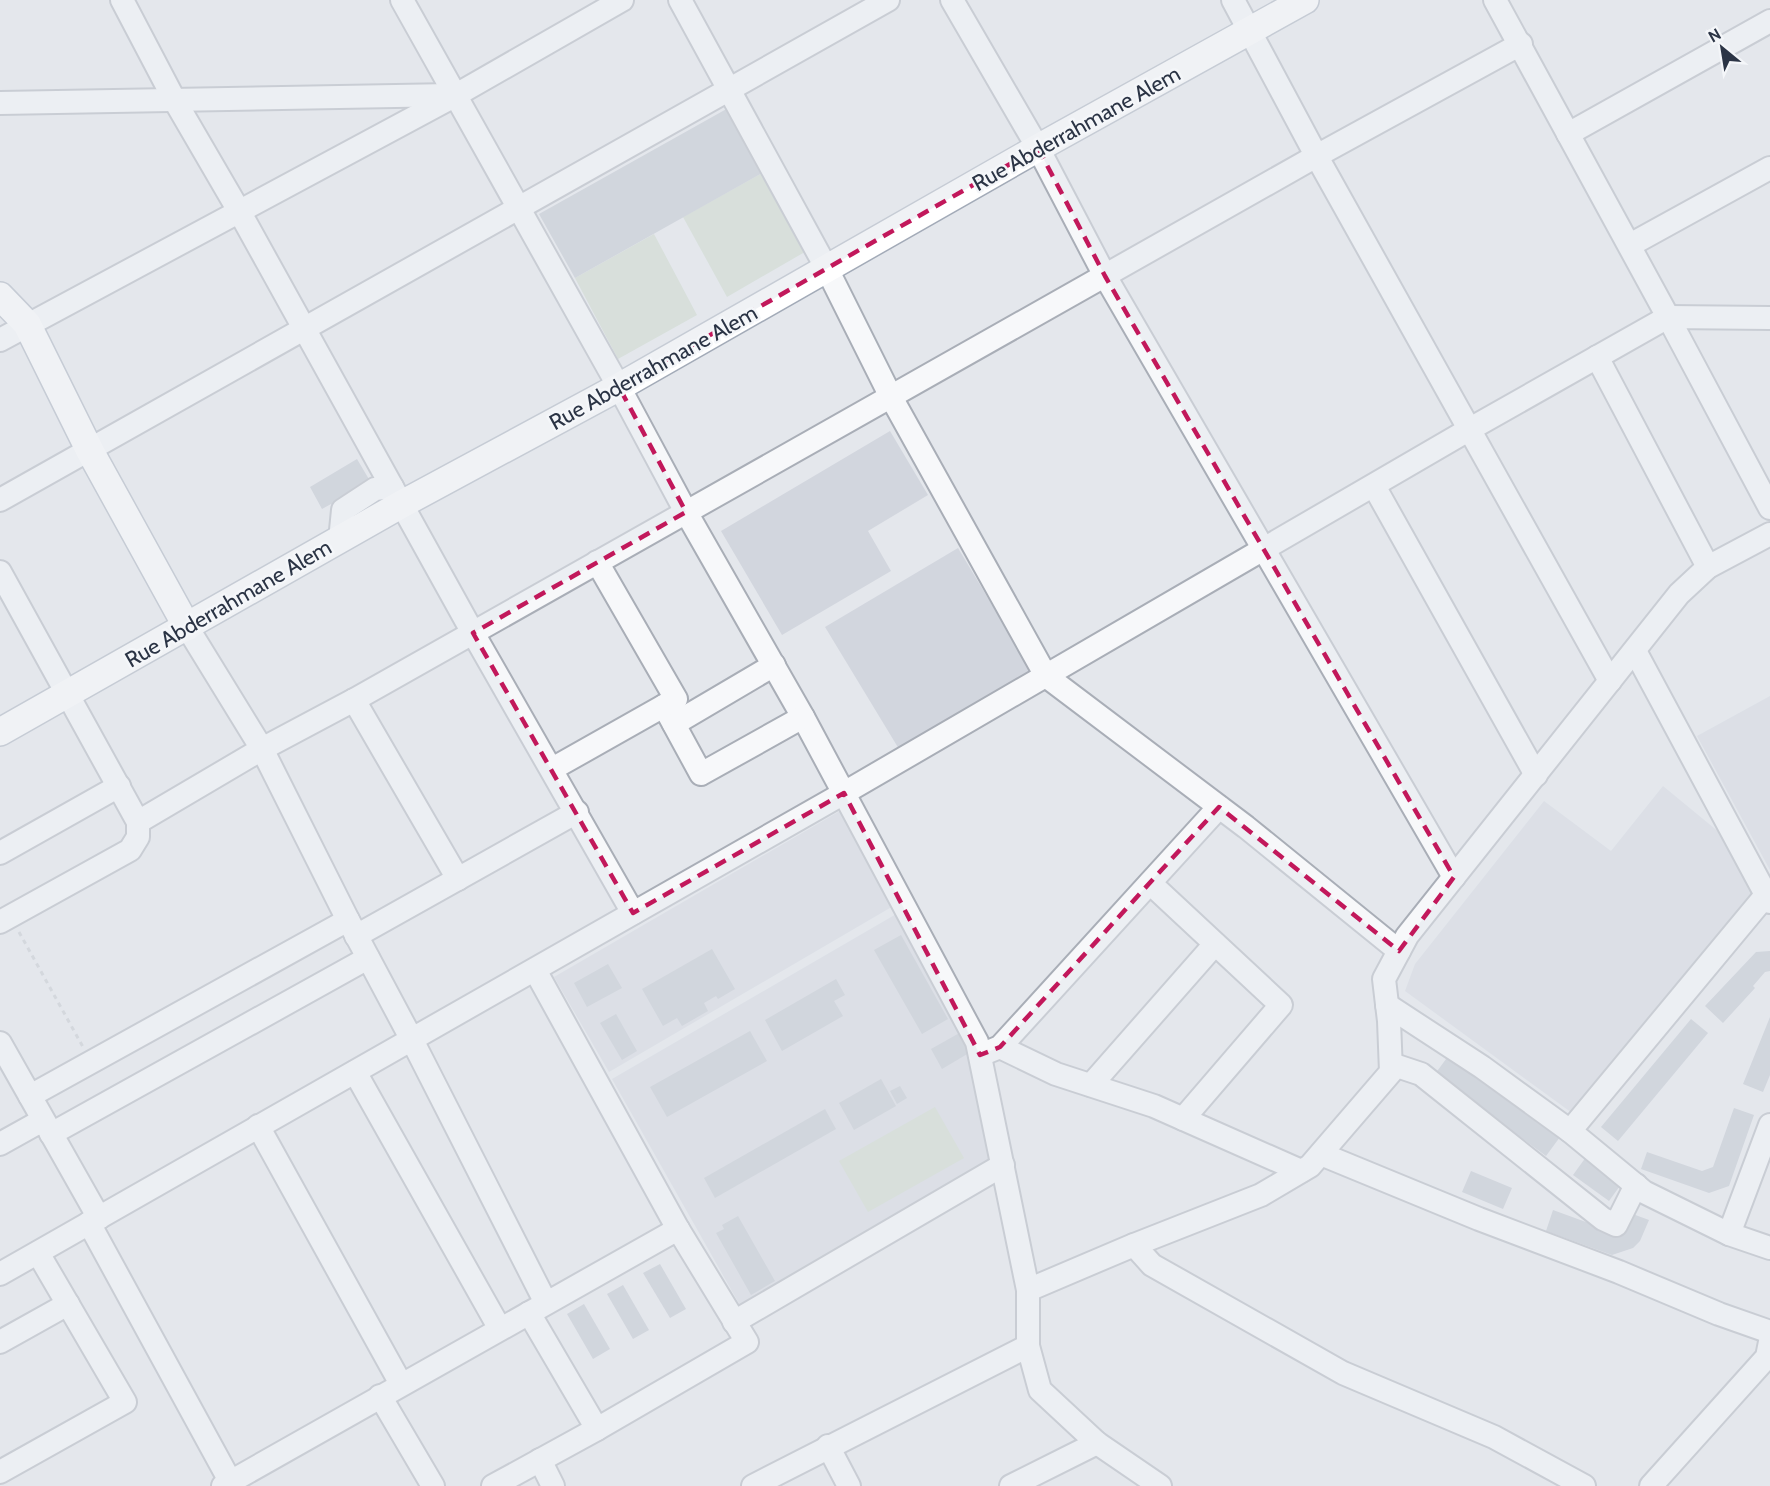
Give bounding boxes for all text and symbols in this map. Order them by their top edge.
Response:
north arrow [1692,18,1752,78]
text: N [1705,24,1724,46]
street label: Rue Abderrahmane Alem [968,60,1185,197]
street label: Rue Abderrahmane Alem [545,299,762,436]
street label: Rue Abderrahmane Alem [120,533,336,674]

